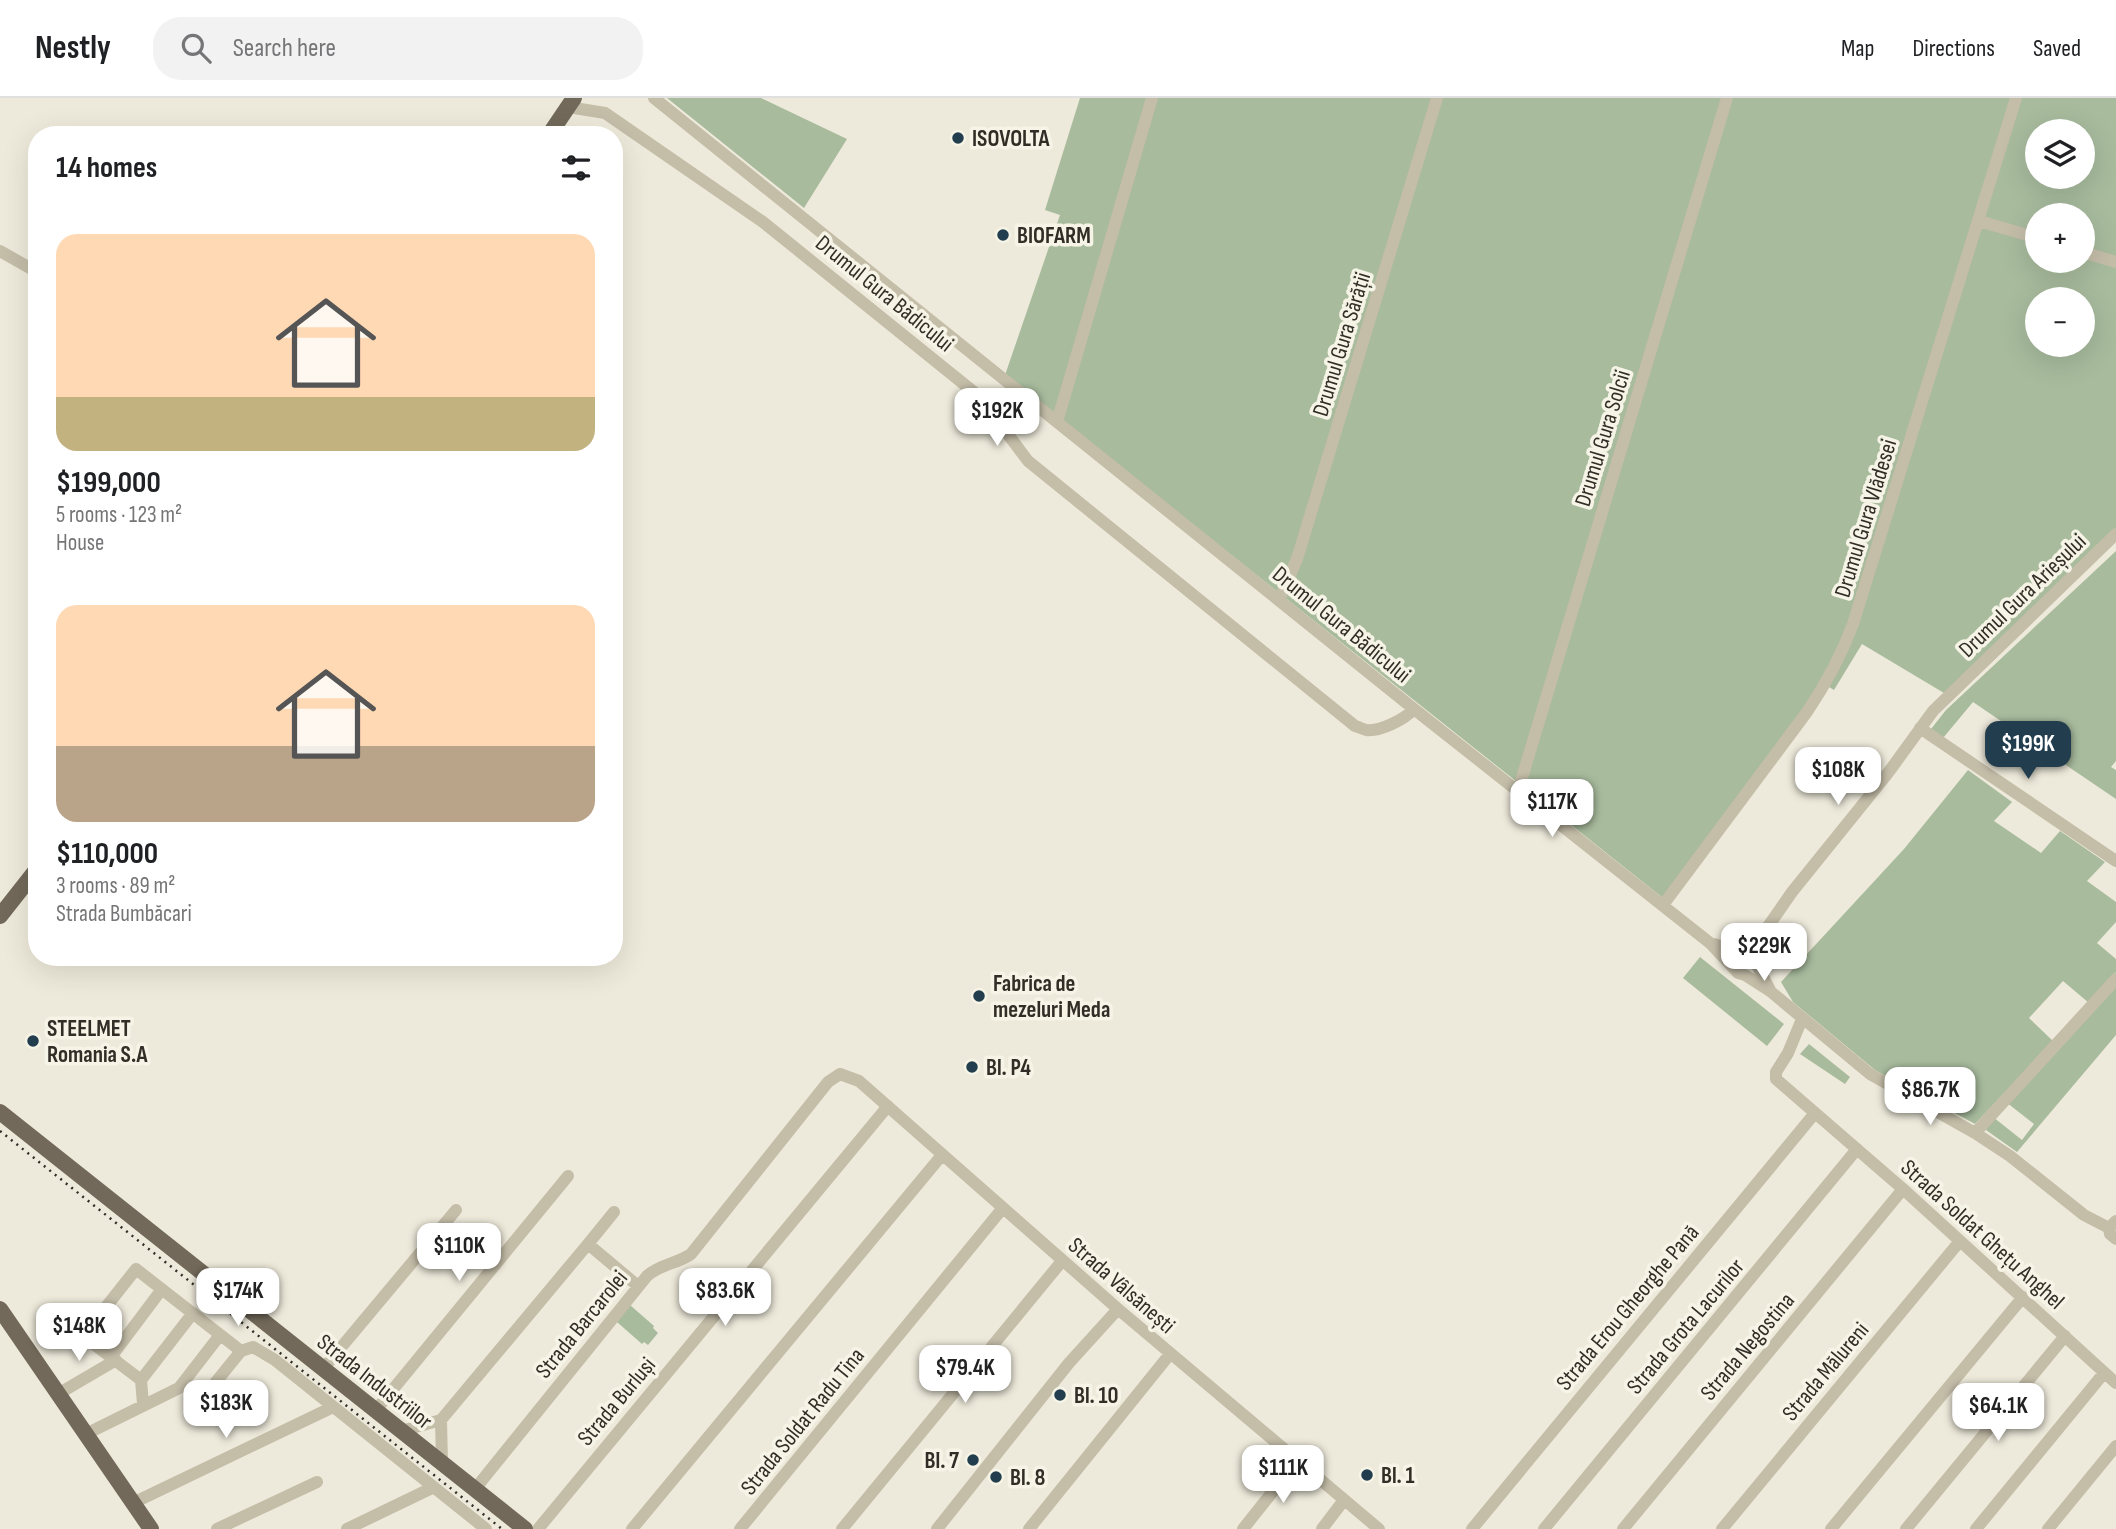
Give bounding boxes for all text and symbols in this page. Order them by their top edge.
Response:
search box [153,17,643,80]
text: Nestly [35,28,111,68]
icon: search [177,29,215,67]
text: Search here [233,33,336,64]
text: Map [1841,34,1874,63]
text: Directions [1912,34,1995,63]
text: Saved [2033,34,2081,63]
map controls [2025,119,2095,357]
button: layers [2025,119,2095,189]
place label: ISOVOLTA [972,125,1051,153]
marker: ISOVOLTA [950,130,966,146]
icon: filters [557,149,595,187]
text: 14 homes [56,150,157,186]
button: + [2025,203,2095,273]
place label: BIOFARM [1017,222,1091,250]
marker: BIOFARM [995,227,1011,243]
street label: Drumul Gura Bădicului [810,229,959,358]
street label: Drumul Gura Sărății [1307,269,1377,420]
icon: home [263,280,389,406]
button: − [2025,287,2095,357]
street label: Drumul Gura Solcii [1569,367,1637,510]
pin: $192K [948,388,1046,448]
text: $192K [970,397,1024,425]
street label: Drumul Gura Vlădesei [1829,436,1903,601]
text: $199,000 [56,465,161,501]
text: 5 rooms · 123 m² [56,501,182,529]
street label: Drumul Gura Arieșului [1953,528,2092,664]
text: House [56,529,104,557]
street label: Drumul Gura Bădicului [1267,560,1416,689]
icon: home [263,651,389,777]
pin: $199K [1979,722,2077,781]
text: $199K [2001,730,2055,758]
pin: $108K [1789,748,1887,807]
text: $108K [1811,756,1865,784]
pin: $117K [1503,780,1601,839]
text: $117K [1526,788,1578,816]
text: $110,000 [56,836,158,872]
text: 3 rooms · 89 m² [56,872,175,900]
text: Strada Bumbăcari [56,900,192,928]
pin: $229K [1715,924,1813,983]
text: $229K [1737,932,1791,960]
place label: Fabrica de mezeluri Meda [993,970,1110,1024]
marker: Fabrica de mezeluri Meda [971,988,987,1004]
place label: STEELMET Romania S.A [47,1015,148,1069]
marker: STEELMET Romania S.A [25,1033,41,1049]
place label: Bl. P4 [986,1054,1031,1082]
marker: Bl. P4 [964,1059,980,1075]
pin: $86.7K [1873,1068,1987,1127]
text: $86.7K [1901,1076,1960,1104]
street label: Strada Soldat Ghețu Anghel [1895,1154,2070,1316]
street label: Strada Erou Gheorghe Pană [1550,1219,1705,1396]
pin: $110K [410,1224,508,1283]
text: $110K [433,1232,485,1260]
street label: Strada Vâlsănești [1062,1232,1181,1340]
street label: Strada Grota Lacurilor [1621,1253,1751,1400]
street label: Strada Barcarolei [530,1265,634,1384]
pin: $174K [189,1268,287,1328]
pin: $83.6K [668,1268,782,1328]
text: $174K [212,1277,264,1305]
text: $83.6K [695,1277,755,1305]
street label: Strada Negostina [1695,1287,1801,1406]
pin: $148K [30,1304,128,1363]
text: $148K [52,1312,106,1340]
street label: Strada Mălureni [1776,1317,1875,1427]
street label: Strada Industriilor [311,1328,438,1436]
street label: Strada Soldat Radu Tina [735,1342,871,1501]
pin: $79.4K [908,1346,1022,1405]
street label: Strada Burluși [572,1352,662,1452]
text: $79.4K [935,1354,995,1382]
pin: $183K [177,1380,275,1440]
place label: Bl. 10 [1074,1382,1118,1410]
pin: $64.1K [1941,1384,2055,1443]
marker: Bl. 10 [1052,1387,1068,1403]
text: $183K [199,1389,253,1417]
text: $64.1K [1968,1392,2028,1420]
pin: $111K [1234,1446,1332,1505]
place label: Bl. 7 [925,1447,959,1475]
marker: Bl. 7 [965,1452,981,1468]
text: $111K [1258,1454,1308,1482]
place label: Bl. 1 [1381,1462,1414,1490]
place label: Bl. 8 [1010,1464,1045,1492]
marker: Bl. 1 [1359,1467,1375,1483]
marker: Bl. 8 [988,1469,1004,1485]

